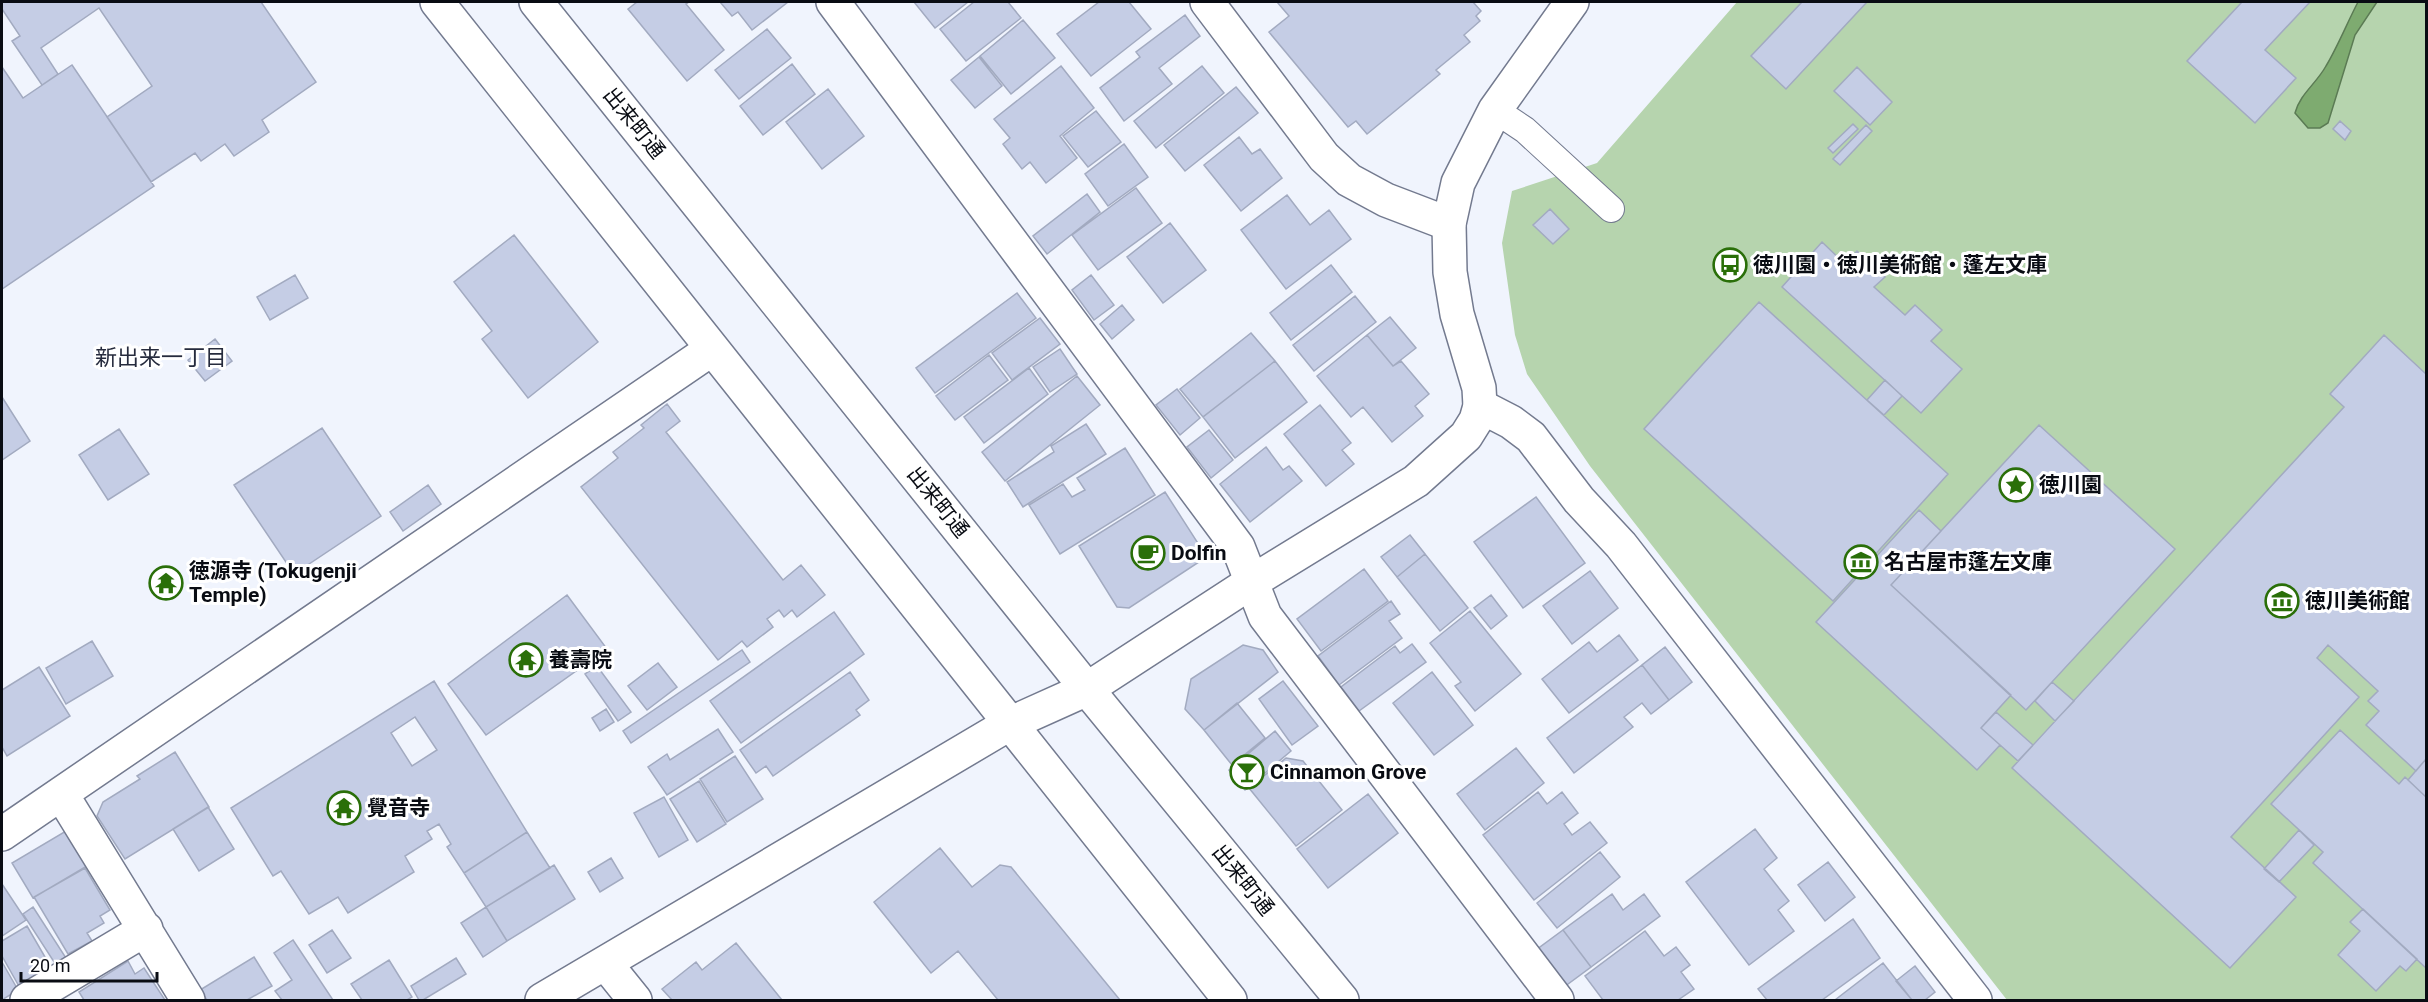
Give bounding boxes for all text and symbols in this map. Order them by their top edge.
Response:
street label: 出来町通 [598,83,670,163]
bus stop icon: 徳川園・徳川美術館・蓬左文庫 [1712,247,1748,283]
place label: 徳川園・徳川美術館・蓬左文庫 [1753,253,2047,277]
district label: 新出来一丁目 [95,345,227,370]
street label: 出来町通 [902,462,974,542]
place icon: 徳川園 [1998,467,2034,503]
place label: 徳川園 [2039,473,2102,497]
cafe icon: Dolfin [1130,535,1166,571]
place label: Dolfin [1171,541,1227,565]
museum icon: 名古屋市蓬左文庫 [1843,544,1879,580]
place label: 名古屋市蓬左文庫 [1884,550,2052,574]
place label: 徳源寺 (Tokugenji Temple) [189,559,357,607]
temple icon: 徳源寺 (Tokugenji Temple) [148,565,184,601]
museum icon: 徳川美術館 [2264,583,2300,619]
place label: 徳川美術館 [2305,589,2410,613]
temple icon: 養壽院 [508,642,544,678]
place label: 養壽院 [549,648,612,672]
bar icon: Cinnamon Grove [1229,754,1265,790]
place label: Cinnamon Grove [1270,760,1426,784]
temple icon: 覺音寺 [326,790,362,826]
place label: 覺音寺 [367,796,430,820]
street label: 出来町通 [1207,840,1279,920]
scale bar [21,945,158,983]
text: 20 m [30,955,70,976]

